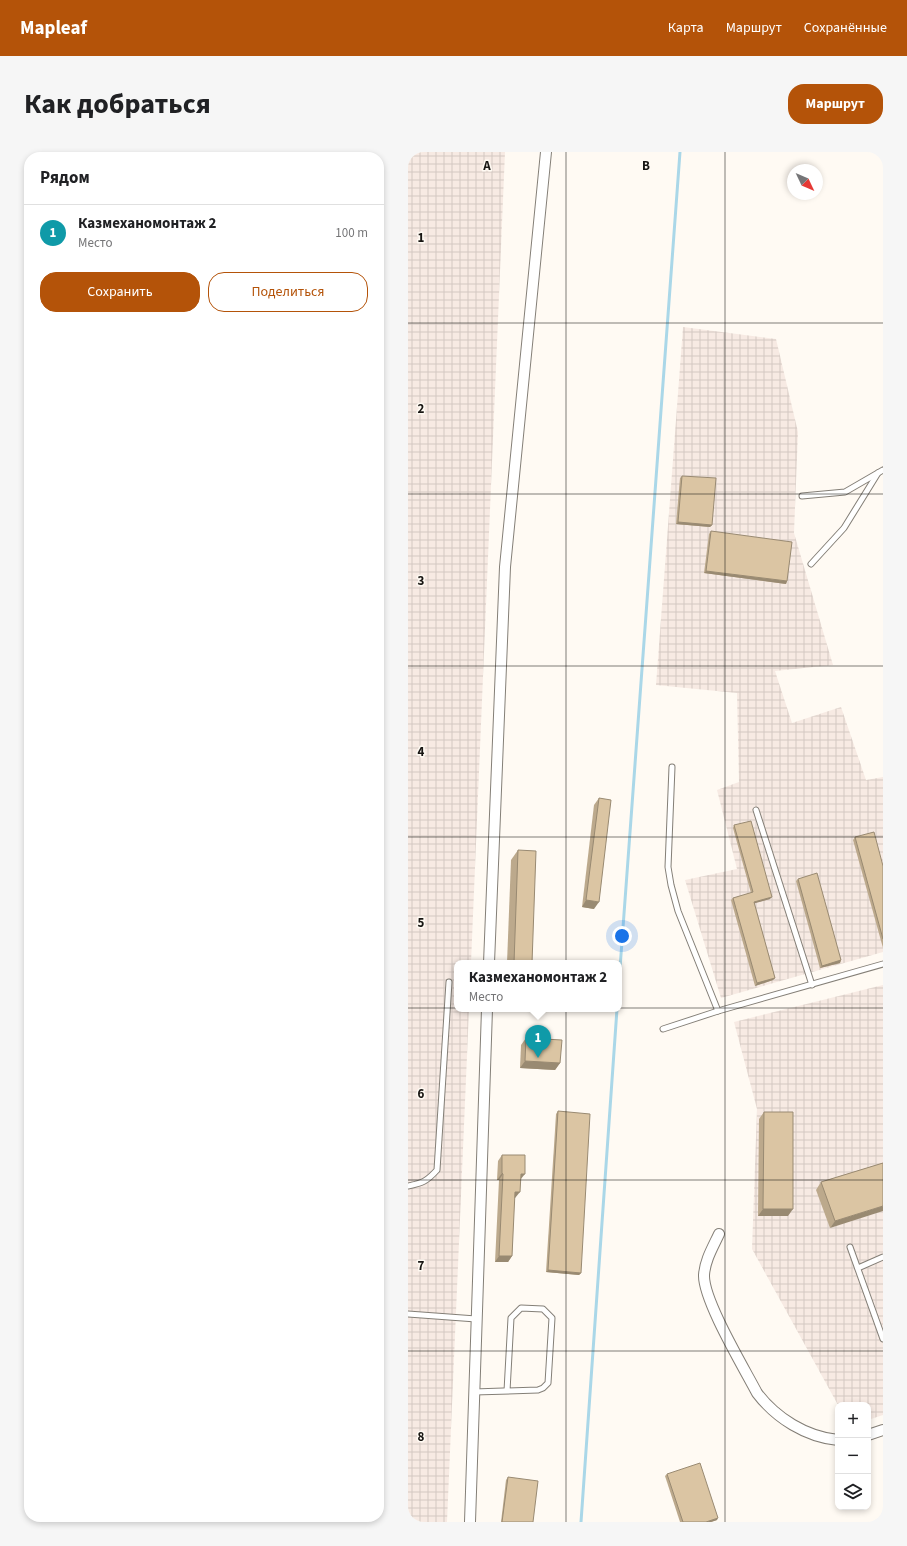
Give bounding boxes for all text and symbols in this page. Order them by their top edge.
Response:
text: Mapleaf [20,15,87,42]
text: Карта [668,18,704,38]
text: Маршрут [726,18,782,38]
text: Сохранённые [804,18,887,38]
text: Как добраться [24,84,211,124]
button: Маршрут [788,84,883,124]
text: A [482,157,491,175]
text: B [642,157,650,175]
north arrow [787,164,823,200]
text: Рядом [40,166,90,190]
text: Казмеханомонтаж 2 [78,213,217,234]
text: 1 [50,224,56,242]
text: 100 m [335,224,368,242]
text: 1 [418,229,425,247]
text: Место [78,234,113,252]
button: Сохранить [40,272,200,312]
button: Поделиться [208,272,368,312]
text: 2 [418,400,425,418]
text: 3 [418,572,425,590]
text: 4 [418,743,425,761]
text: 5 [418,914,425,932]
your location [612,926,632,946]
popup [454,960,622,1012]
text: Казмеханомонтаж 2 [469,967,607,988]
text: Место [469,988,503,1006]
pin: 1 [525,1025,551,1058]
text: 6 [418,1085,425,1103]
text: 7 [418,1257,425,1275]
map controls [835,1402,871,1510]
button: + [835,1402,871,1438]
text: 8 [418,1428,425,1446]
button: − [835,1438,871,1474]
button: layers [835,1474,871,1510]

